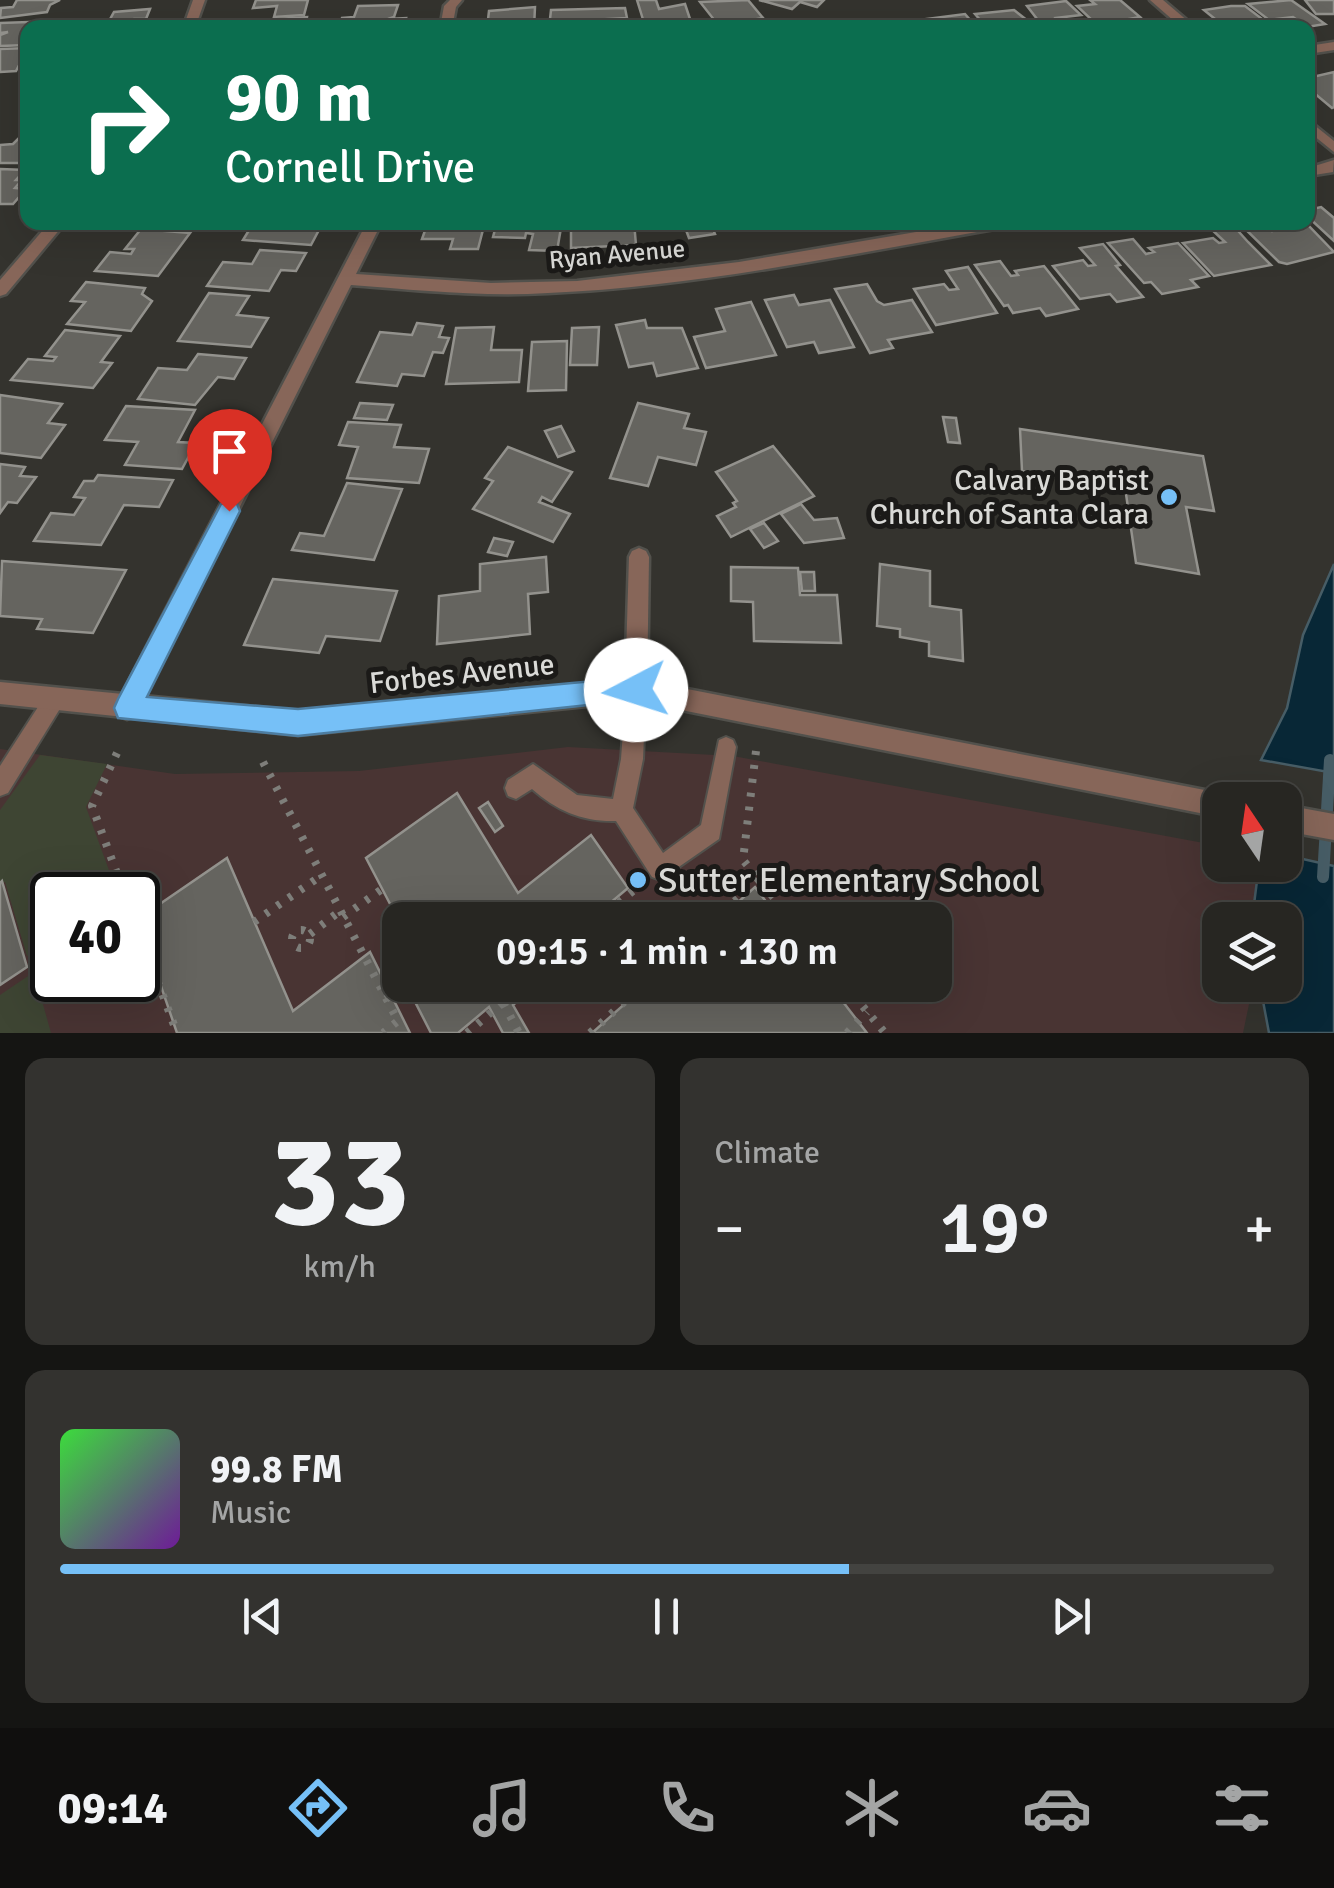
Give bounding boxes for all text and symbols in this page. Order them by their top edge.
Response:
text: 90 m [225,54,373,140]
icon: right [60,60,190,190]
text: Cornell Drive [225,140,475,195]
street label: Ryan Avenue [548,233,686,275]
pin [187,409,272,512]
icon: arrive [202,424,257,479]
place label: Calvary Baptist Church of Santa Clara [870,462,1149,533]
marker: Calvary Baptist Church of Santa Clara [1158,486,1180,508]
position arrow [584,638,688,742]
street label: Forbes Avenue [368,646,556,702]
north arrow [1202,782,1302,882]
map controls [1202,782,1302,1002]
place label: Sutter Elementary School [658,859,1040,902]
marker: Sutter Elementary School [627,869,649,891]
speed limit sign: 40 [30,872,160,1002]
button: layers [1202,902,1302,1002]
text: 09:15 · 1 min · 130 m [496,928,838,975]
text: 33 [270,1102,410,1262]
text: Climate [715,1133,820,1172]
text: 19° [939,1181,1049,1274]
text: − [715,1195,744,1263]
text: + [1244,1195,1274,1263]
text: km/h [304,1247,376,1286]
text: 99.8 FM [210,1446,343,1493]
text: Music [210,1493,291,1532]
icon: previous [235,1589,290,1644]
icon: pause [639,1589,694,1644]
icon: next [1044,1589,1099,1644]
icon: directions [283,1773,353,1843]
icon: music [467,1773,537,1843]
icon: phone [652,1773,722,1843]
icon: climate [837,1773,907,1843]
icon: car [1022,1773,1092,1843]
icon: filters [1207,1773,1277,1843]
text: 09:14 [57,1781,168,1836]

